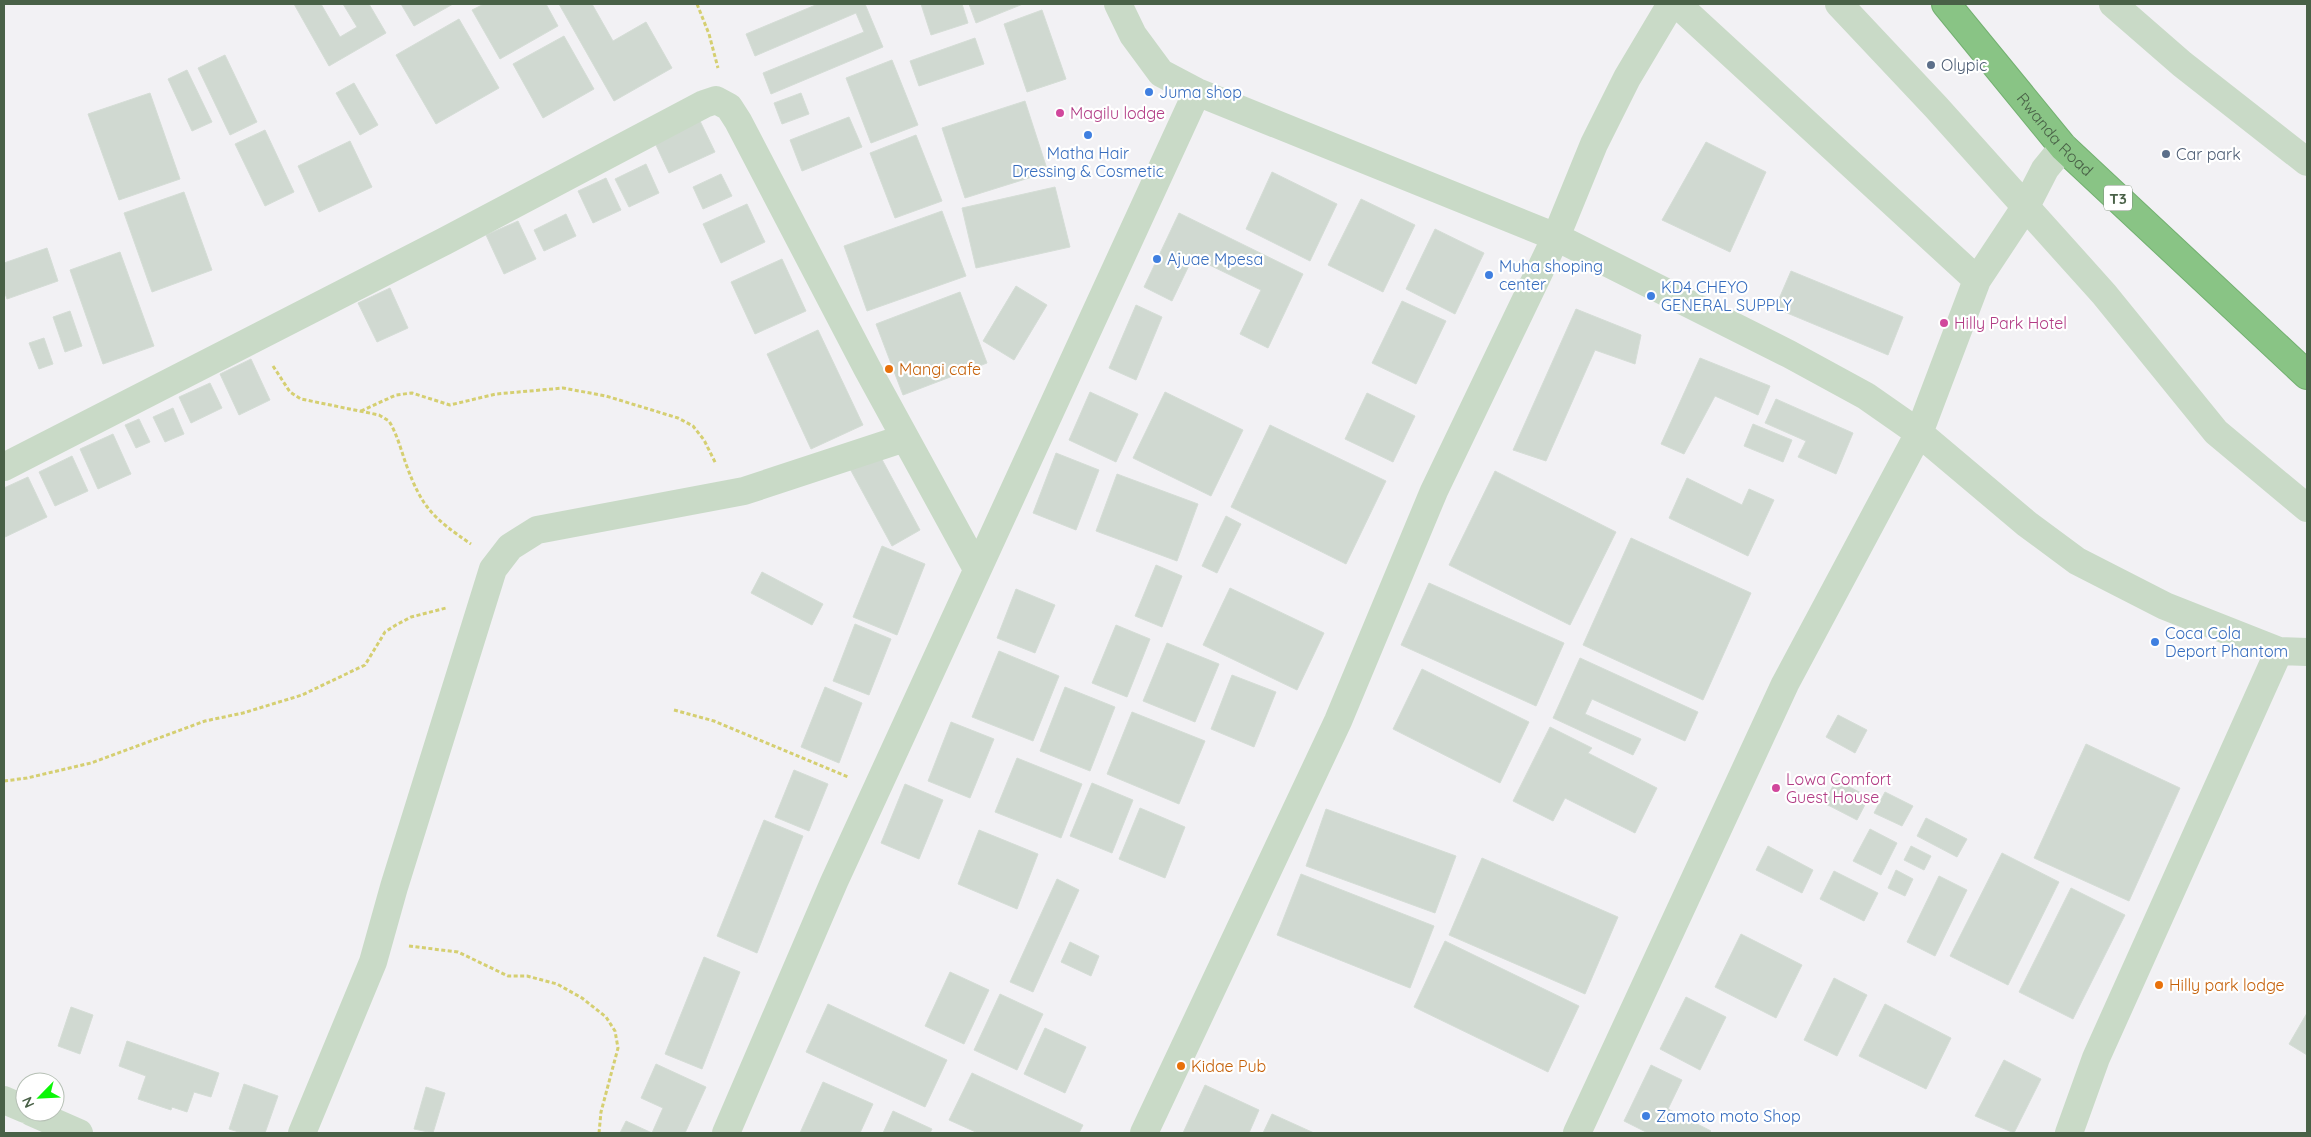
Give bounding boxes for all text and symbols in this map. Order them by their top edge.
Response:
place label: Olypic [1941,55,1987,75]
marker: Olypic [1925,59,1937,71]
place label: Juma shop [1159,82,1242,102]
marker: Juma shop [1143,86,1155,98]
street label: Rwanda Road [2013,88,2098,180]
place label: Magilu lodge [1070,103,1165,123]
marker: Magilu lodge [1054,107,1066,119]
marker: Matha Hair Dressing & Cosmetic [1082,129,1094,141]
place label: Matha Hair Dressing & Cosmetic [1012,143,1164,181]
place label: Car park [2176,144,2241,164]
marker: Car park [2160,148,2172,160]
road number: T3 [2104,186,2132,210]
place label: Ajuae Mpesa [1167,249,1263,269]
marker: Ajuae Mpesa [1151,253,1163,265]
place label: Muha shoping center [1499,256,1603,294]
marker: Muha shoping center [1483,269,1495,281]
place label: KD4 CHEYO GENERAL SUPPLY [1661,277,1792,315]
marker: KD4 CHEYO GENERAL SUPPLY [1645,290,1657,302]
place label: Hilly Park Hotel [1954,313,2067,333]
marker: Hilly Park Hotel [1938,317,1950,329]
place label: Mangi cafe [899,359,981,379]
marker: Mangi cafe [883,363,895,375]
place label: Coca Cola Deport Phantom [2165,623,2288,661]
marker: Coca Cola Deport Phantom [2149,636,2161,648]
place label: Lowa Comfort Guest House [1786,769,1891,807]
marker: Lowa Comfort Guest House [1770,782,1782,794]
place label: Hilly park lodge [2169,975,2285,995]
marker: Hilly park lodge [2153,979,2165,991]
place label: Kidae Pub [1191,1056,1266,1076]
marker: Kidae Pub [1175,1060,1187,1072]
north arrow [15,1072,65,1122]
text: N [18,1094,38,1111]
place label: Zamoto moto Shop [1656,1106,1801,1126]
marker: Zamoto moto Shop [1640,1110,1652,1122]

